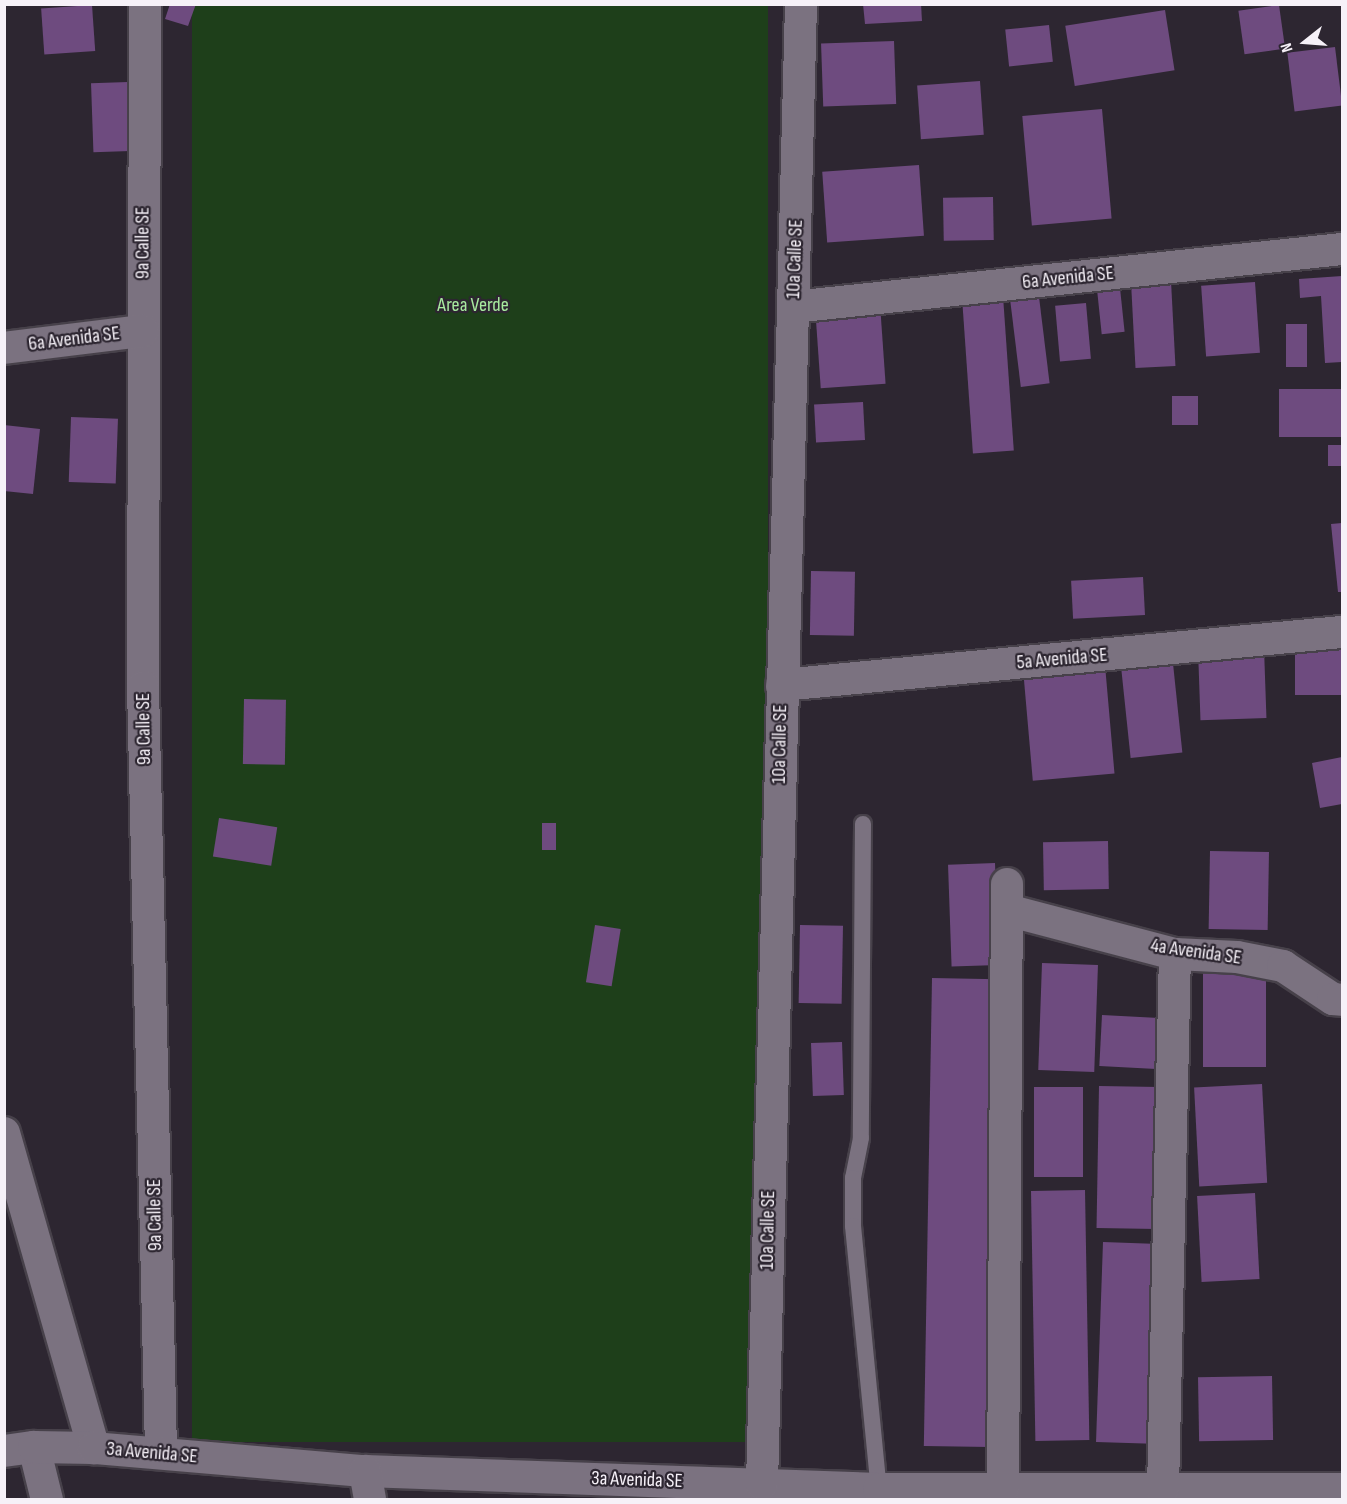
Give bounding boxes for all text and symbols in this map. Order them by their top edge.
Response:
north arrow [1275,12,1335,72]
text: N [1277,41,1298,54]
street label: 9a Calle SE [131,207,155,279]
street label: 10a Calle SE [782,219,808,299]
street label: 6a Avenida SE [1021,261,1115,295]
park label: Area Verde [437,293,509,317]
street label: 6a Avenida SE [27,321,121,357]
street label: 5a Avenida SE [1016,643,1108,675]
street label: 9a Calle SE [131,693,157,765]
street label: 10a Calle SE [767,704,793,784]
street label: 4a Avenida SE [1149,934,1243,970]
street label: 9a Calle SE [142,1179,168,1251]
street label: 10a Calle SE [755,1190,781,1270]
street label: 3a Avenida SE [105,1437,199,1469]
street label: 3a Avenida SE [591,1466,683,1494]

